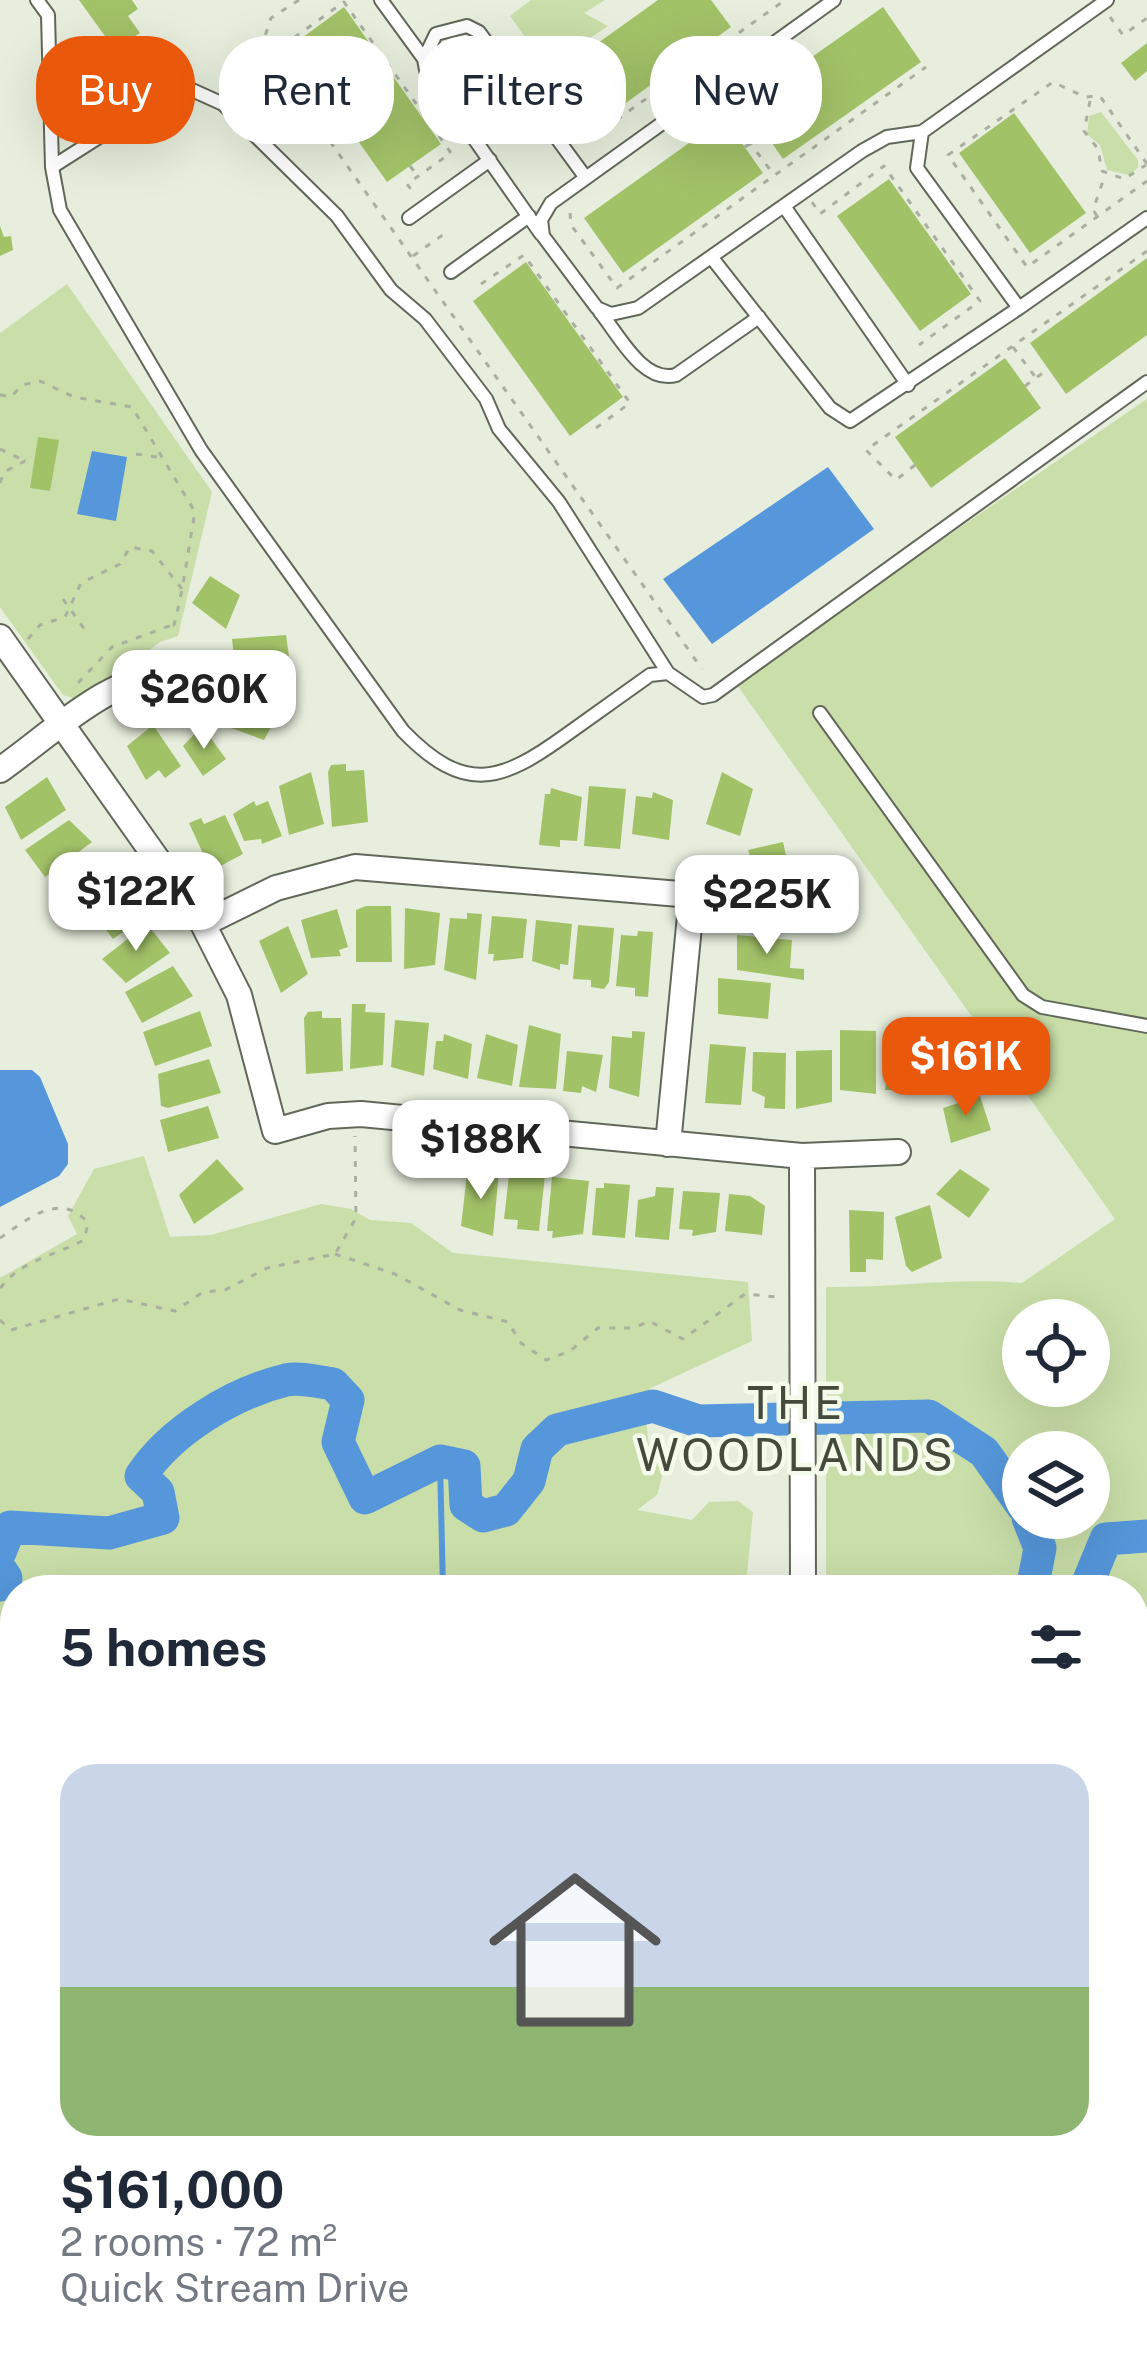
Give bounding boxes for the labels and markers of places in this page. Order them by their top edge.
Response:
pin: $260K [120,650,288,752]
pin: $122K [52,852,220,954]
pin: $225K [683,855,851,957]
pin: $161K [882,1017,1050,1119]
pin: $188K [397,1100,565,1202]

